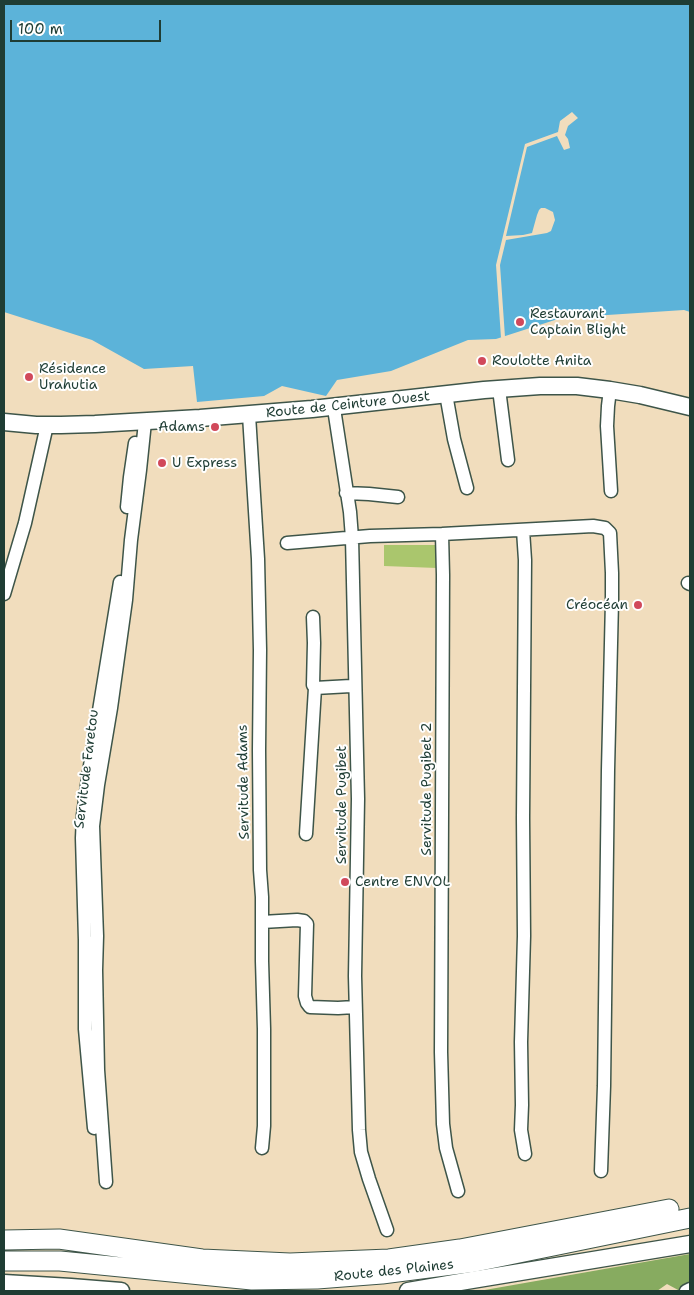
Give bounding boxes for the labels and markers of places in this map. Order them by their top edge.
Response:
place label: Restaurant Captain Blight [530,306,626,338]
marker: Restaurant Captain Blight [514,316,526,328]
place label: Roulotte Anita [492,353,591,369]
marker: Roulotte Anita [476,355,488,367]
place label: Résidence Urahutia [39,361,106,394]
marker: Résidence Urahutia [23,371,35,383]
place label: Adams [158,419,205,435]
marker: Adams [209,421,221,433]
place label: U Express [172,455,237,471]
marker: U Express [156,457,168,469]
place label: Créocéan [566,597,628,613]
marker: Créocéan [632,599,644,611]
place label: Centre ENVOL [355,874,450,890]
marker: Centre ENVOL [339,876,351,888]

